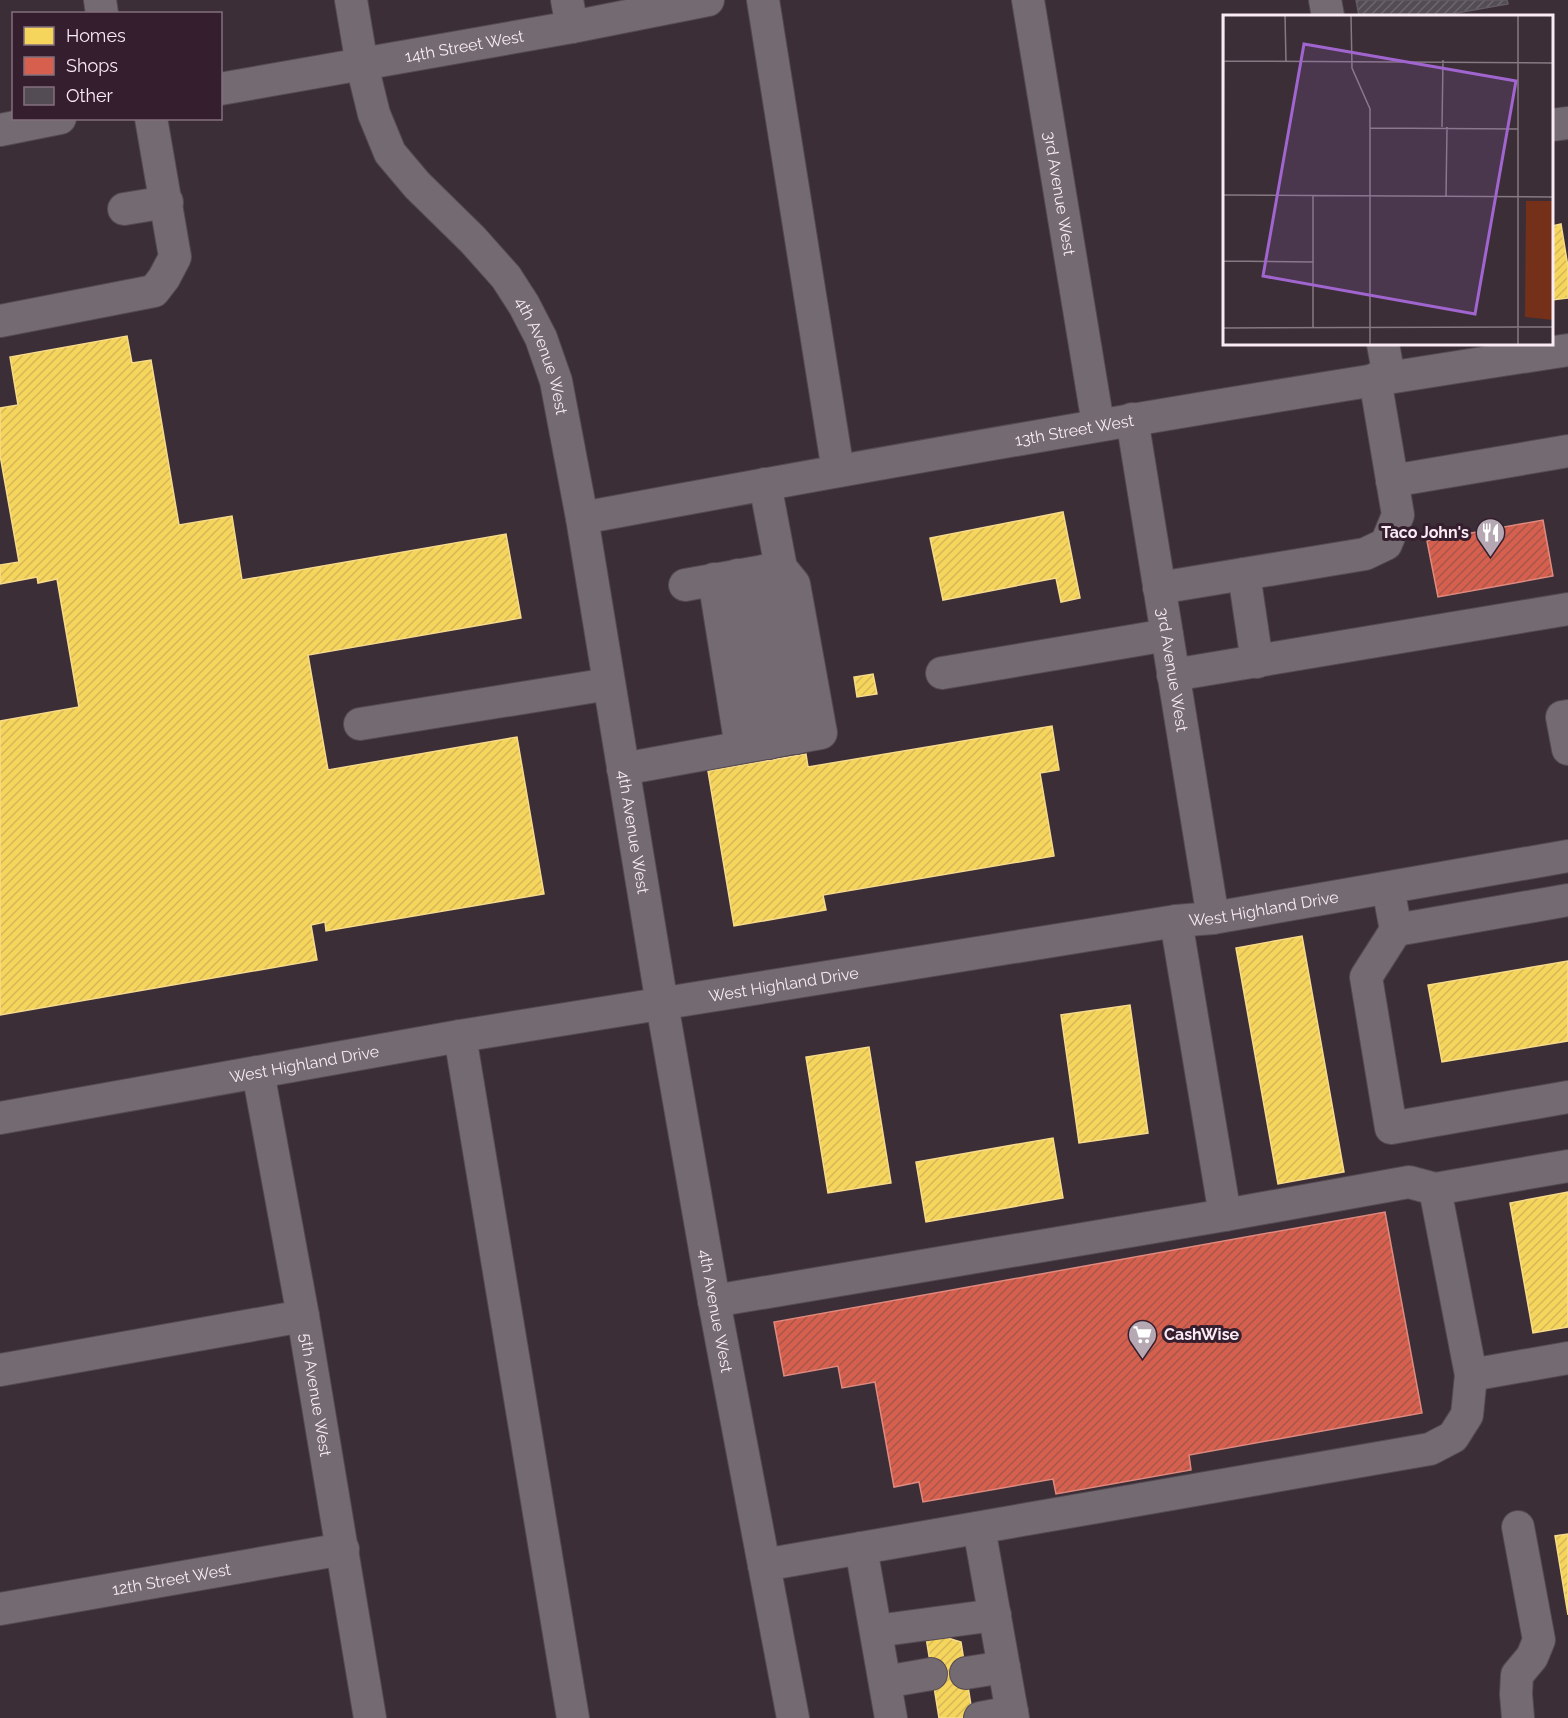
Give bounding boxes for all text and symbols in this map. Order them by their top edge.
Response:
legend [12,12,222,120]
inset map [1223,15,1553,345]
text: Homes [66,25,126,46]
street label: 14th Street West [403,27,526,66]
text: Shops [66,55,118,76]
text: Other [66,85,114,106]
street label: 3rd Avenue West [1040,130,1079,258]
street label: 4th Avenue West [511,293,571,417]
street label: 13th Street West [1013,411,1136,450]
restaurant icon: Taco John's [1474,516,1506,558]
place label: Taco John's [1381,523,1469,542]
street label: 3rd Avenue West [1153,606,1192,734]
street label: 4th Avenue West [614,769,653,896]
street label: West Highland Drive [1188,887,1340,930]
street label: West Highland Drive [707,963,860,1006]
street label: West Highland Drive [228,1042,381,1087]
street label: 4th Avenue West [695,1248,736,1375]
supermarket icon: CashWise [1127,1318,1159,1360]
place label: CashWise [1164,1325,1240,1344]
street label: 5th Avenue West [296,1332,335,1459]
street label: 12th Street West [111,1560,233,1599]

